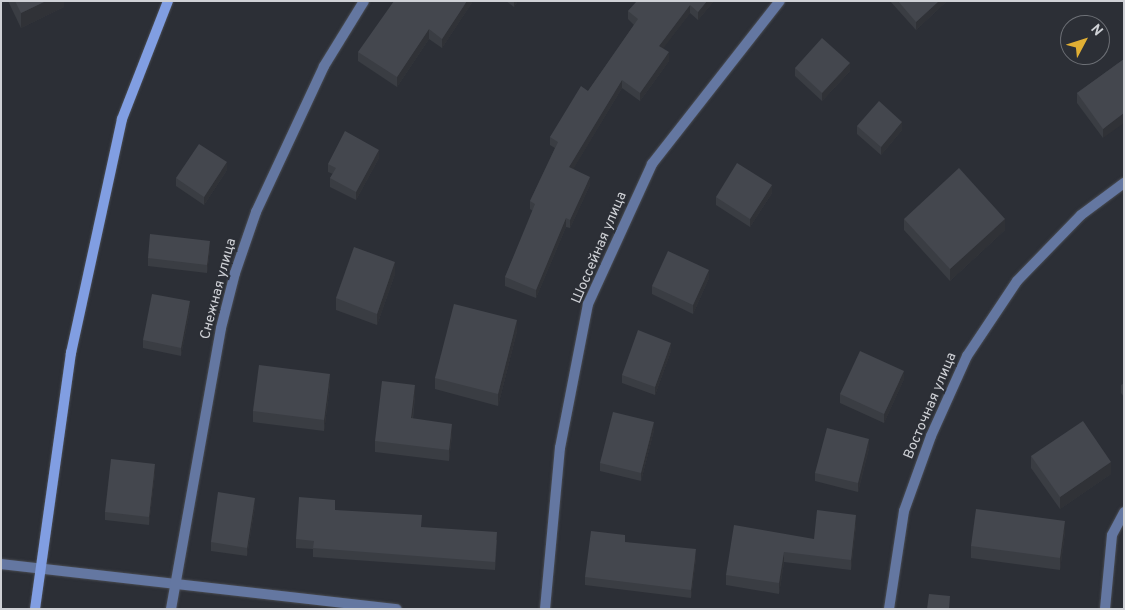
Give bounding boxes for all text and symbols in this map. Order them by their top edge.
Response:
north arrow [1060,15,1110,65]
text: N [1086,21,1106,40]
street label: Шоссейная улица [569,190,631,306]
street label: Снежная улица [197,237,241,341]
street label: Восточная улица [901,350,961,462]

